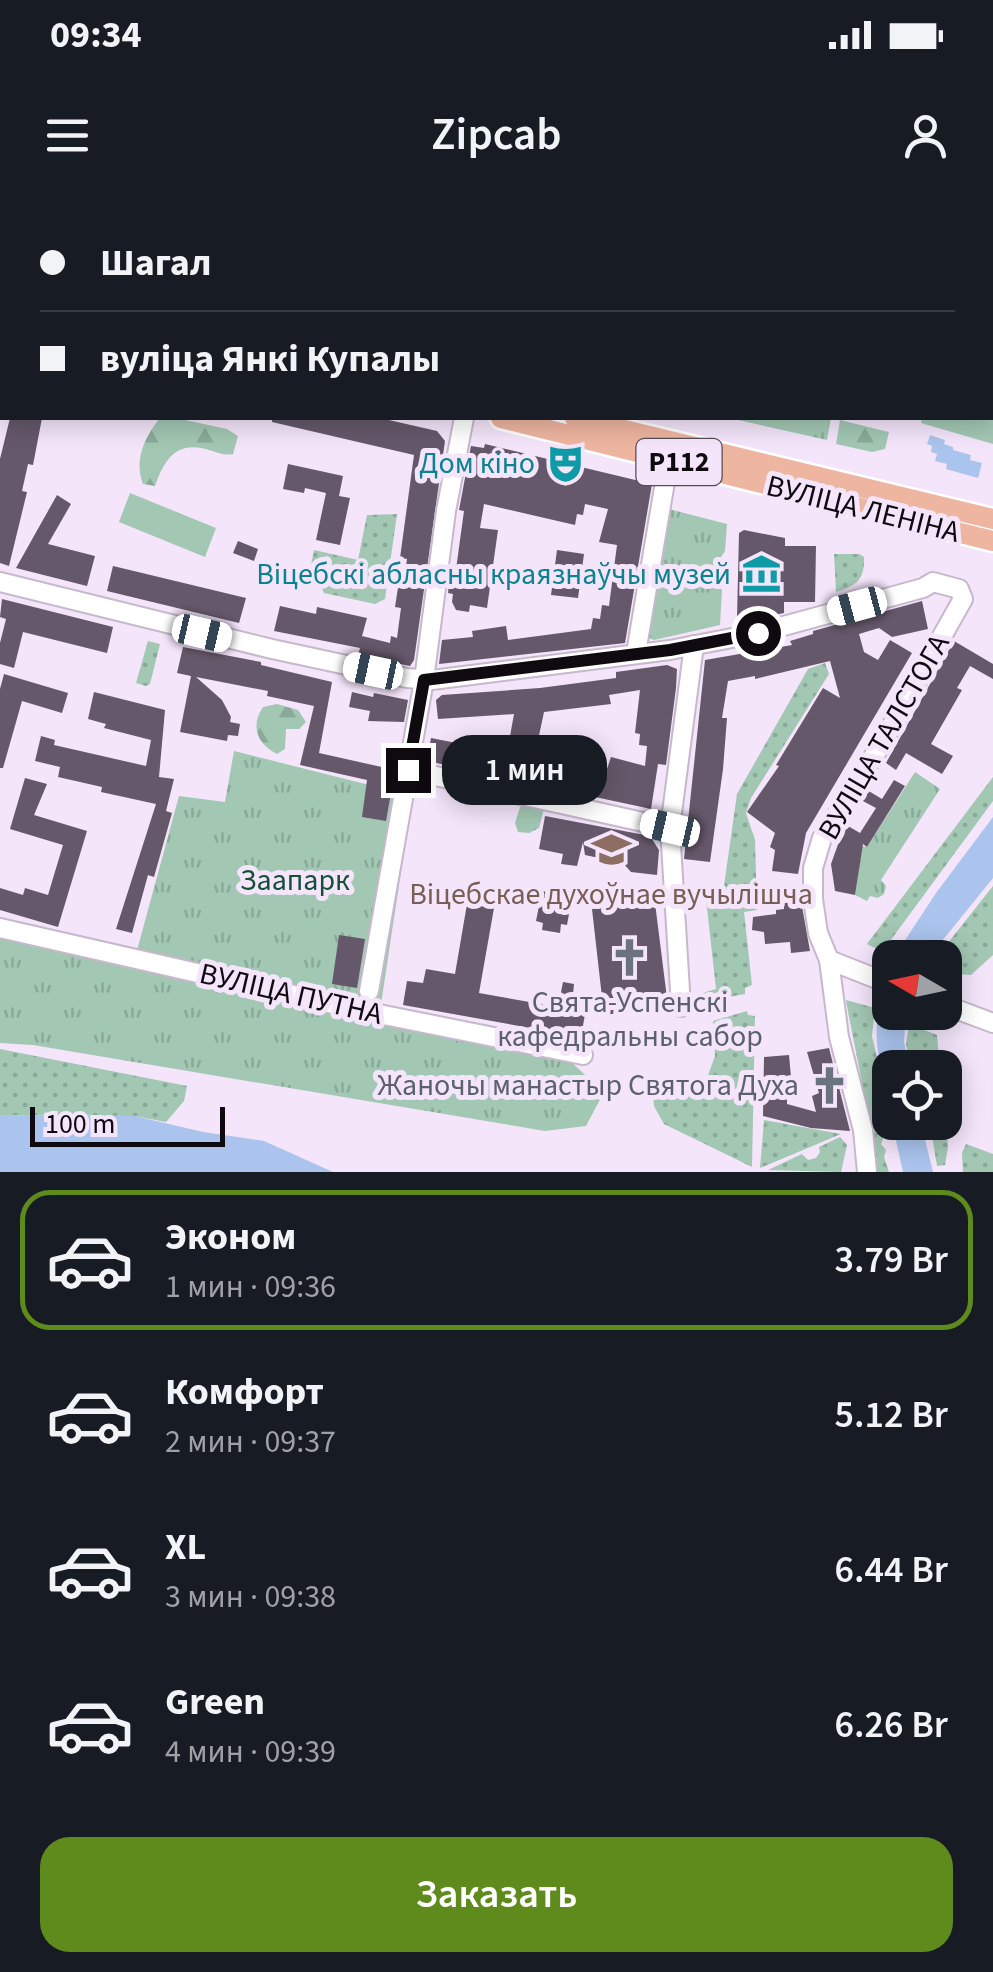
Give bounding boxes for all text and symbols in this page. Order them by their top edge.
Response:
text: 09:34 [50,8,142,62]
text: Zipcab [431,103,562,167]
icon: menu [40,108,95,163]
icon: person [898,108,953,163]
text: Шагал [100,236,212,290]
text: вуліца Янкі Купалы [100,332,440,386]
road number: Р112 [636,439,722,485]
place label: Дом кіно [419,442,535,485]
theatre icon: Дом кіно [544,442,586,484]
street label: ВУЛІЦА ЛЕНІНА [762,464,965,554]
place label: Віцебскі абласны краязнаўчы музей [256,553,731,596]
museum icon: Віцебскі абласны краязнаўчы музей [740,553,782,595]
car [824,584,890,628]
route start [736,611,781,656]
car [169,612,235,654]
street label: ВУЛІЦА ТАЛСТОГА [808,626,961,848]
car [341,650,405,692]
callout: 1 мин [443,735,608,805]
text: 1 мин [484,747,565,793]
route end [386,748,431,793]
car [637,807,703,849]
school or university icon: Віцебскае духоўнае вучылішча [590,829,632,871]
park label: Заапарк [240,859,350,902]
place label: Віцебскае духоўнае вучылішча [409,873,813,916]
church icon: Свята-Успенскі кафедральны сабор [609,937,651,979]
north arrow [872,940,962,1030]
map controls [872,940,962,1140]
street label: ВУЛІЦА ПУТНА [195,952,387,1036]
place label: Свята-Успенскі кафедральны сабор [497,981,763,1058]
button: locate [872,1050,962,1140]
place label: Жаночы манастыр Святога Духа [377,1064,799,1107]
church icon: Жаночы манастыр Святога Духа [808,1064,850,1106]
scale bar [30,1102,225,1146]
text: 100 m [45,1104,116,1144]
text: Эконом [165,1210,296,1264]
icon: car [45,1215,135,1305]
text: 3.79 Br [835,1233,948,1287]
text: 1 мин · 09:36 [165,1264,336,1310]
text: Комфорт [165,1365,324,1419]
icon: car [45,1370,135,1460]
text: 5.12 Br [835,1388,948,1442]
text: 2 мин · 09:37 [165,1419,336,1465]
text: XL [165,1520,206,1574]
icon: car [45,1525,135,1615]
text: 6.44 Br [835,1543,948,1597]
text: 3 мин · 09:38 [165,1574,336,1620]
text: Green [165,1675,265,1729]
icon: car [45,1680,135,1770]
text: 6.26 Br [835,1698,948,1752]
text: 4 мин · 09:39 [165,1729,336,1775]
button: Заказать [40,1837,953,1952]

